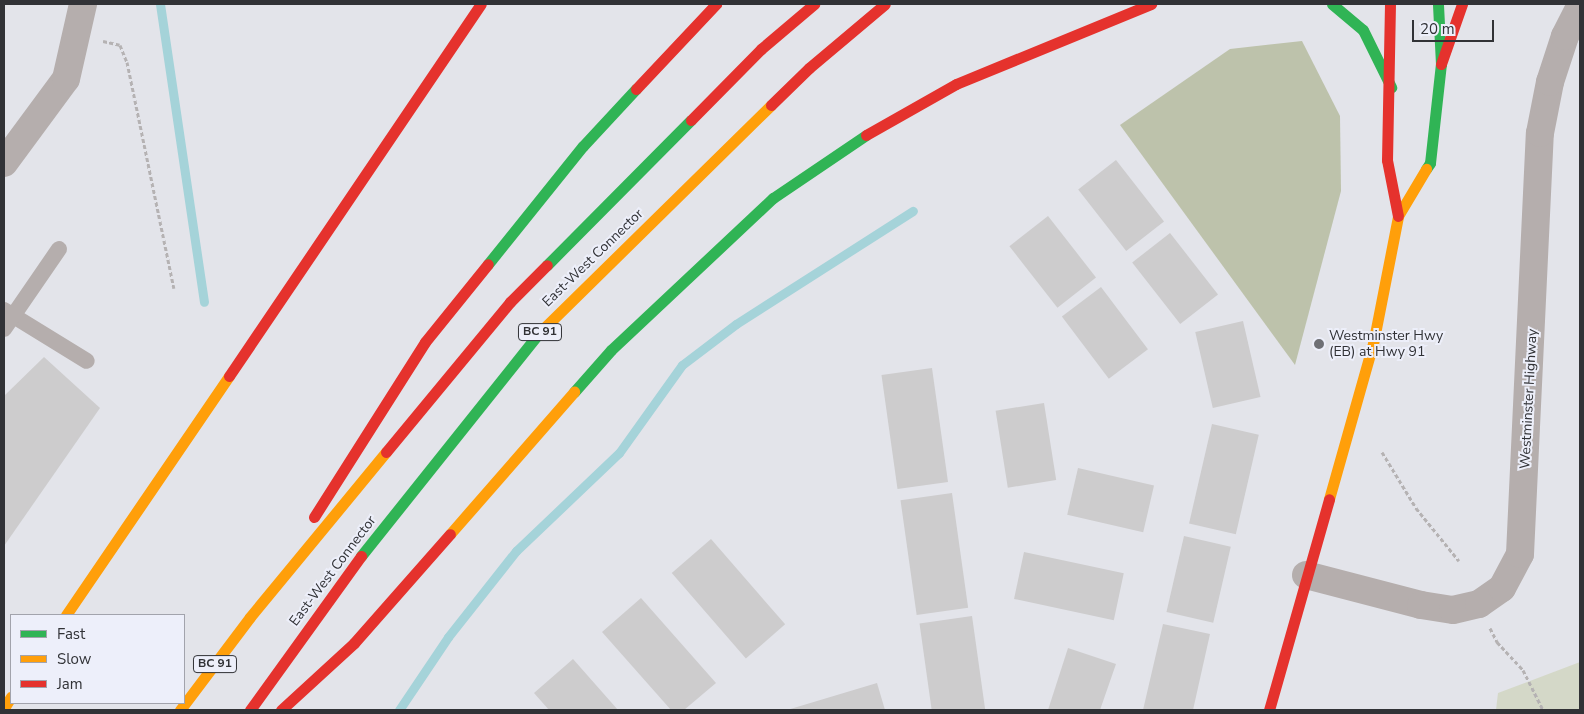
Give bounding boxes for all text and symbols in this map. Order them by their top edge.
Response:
scale bar [1414,10,1496,42]
text: 20 m [1420,19,1455,39]
street label: East-West Connector [539,206,647,310]
road number: BC 91 [518,322,562,342]
place label: Westminster Hwy (EB) at Hwy 91 [1329,328,1443,361]
street label: Westminster Highway [1517,328,1541,470]
marker: Westminster Hwy (EB) at Hwy 91 [1313,338,1325,350]
street label: East-West Connector [286,513,380,629]
legend [10,614,185,704]
text: Fast [57,624,85,644]
text: Slow [57,649,91,669]
road number: BC 91 [192,654,238,674]
text: Jam [57,674,83,694]

